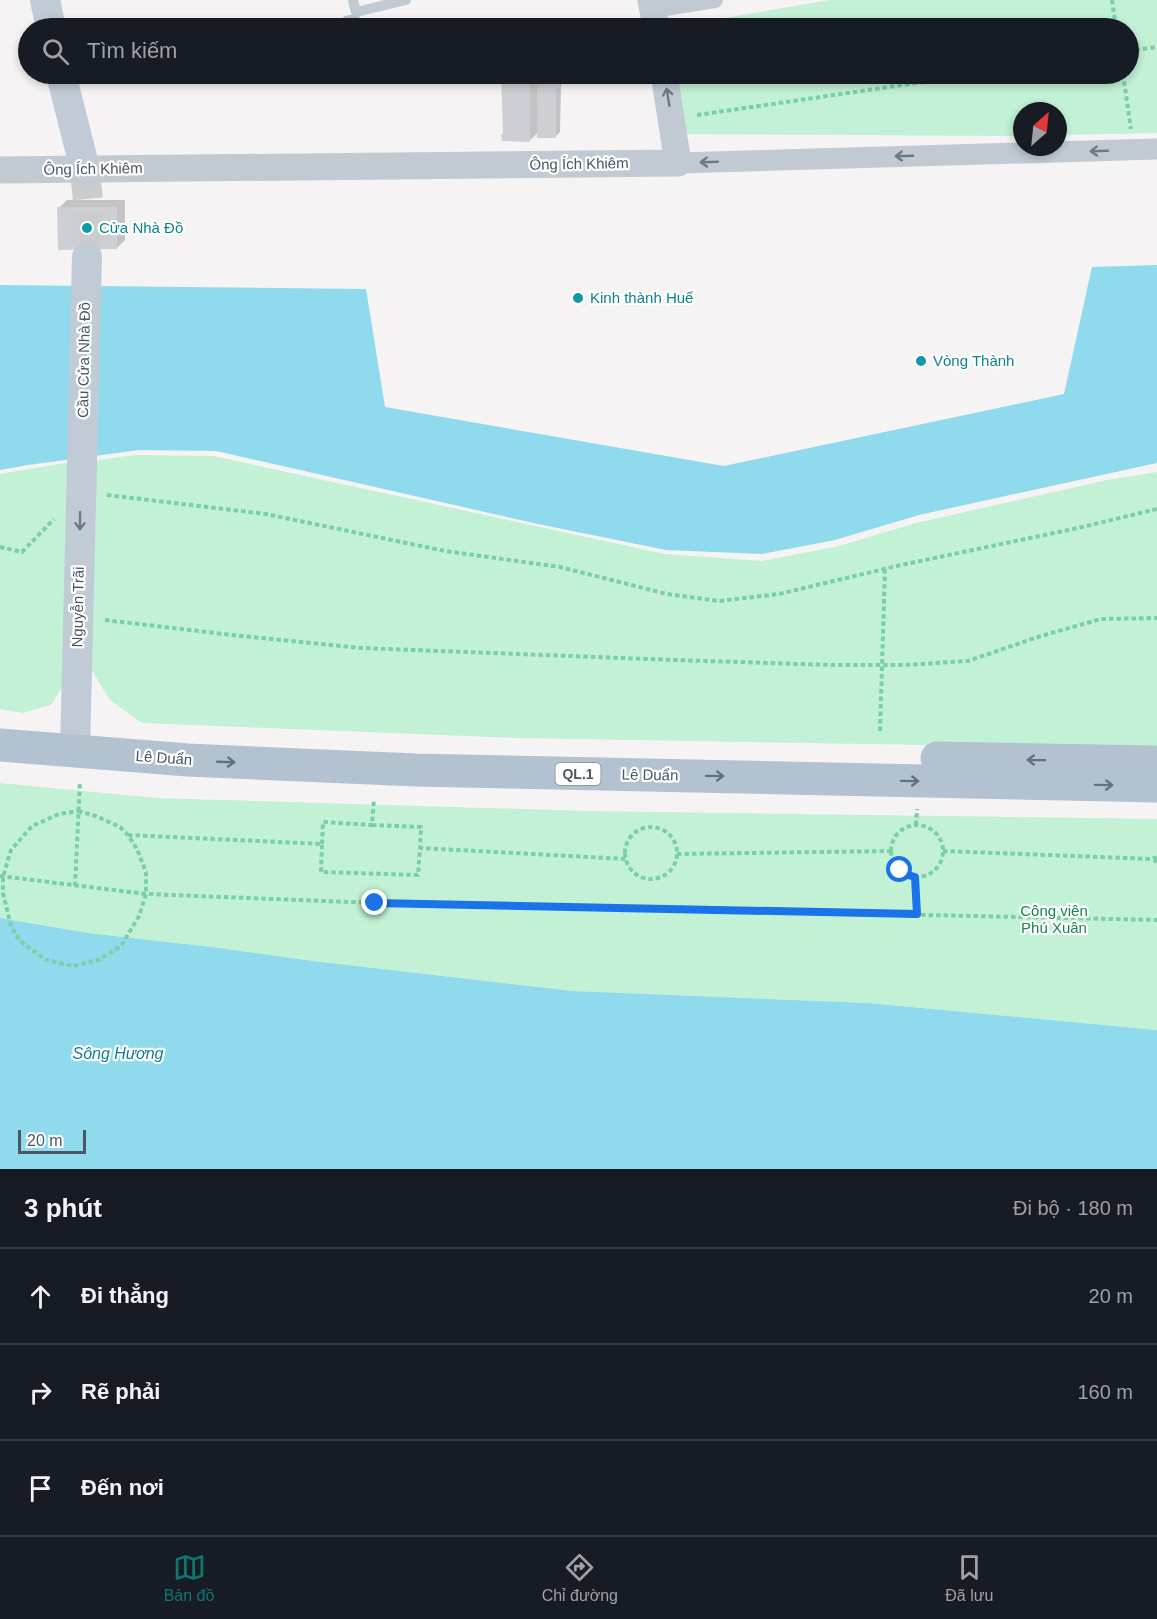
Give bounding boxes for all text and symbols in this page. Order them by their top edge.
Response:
search box [18,18,1139,84]
icon: search [39,35,72,68]
text: Tìm kiếm [87,38,177,63]
one-way arrow [662,88,673,108]
north arrow [1013,102,1067,156]
one-way arrow [1089,145,1109,157]
one-way arrow [894,151,914,162]
street label: Ông Ích Khiêm [529,154,629,173]
one-way arrow [699,156,719,168]
street label: Ông Ích Khiêm [43,159,143,178]
place label: Cửa Nhà Đồ [99,219,183,236]
marker: Cửa Nhà Đồ [80,221,94,235]
place label: Kinh thành Huế [590,289,694,306]
marker: Kinh thành Huế [571,291,585,305]
street label: Cầu Cửa Nhà Đồ [74,302,93,418]
place label: Vòng Thành [933,352,1014,369]
marker: Vòng Thành [914,354,928,368]
one-way arrow [74,511,86,531]
street label: Nguyễn Trãi [68,566,87,648]
street label: Lê Duẩn [135,747,193,768]
one-way arrow [1026,754,1046,766]
one-way arrow [215,756,235,767]
road number: QL.1 [556,763,600,785]
street label: Lê Duẩn [622,766,679,783]
one-way arrow [704,771,724,782]
one-way arrow [899,775,919,786]
one-way arrow [1094,779,1114,791]
route start [886,856,912,882]
route end [361,889,387,915]
park label: Công viên Phú Xuân [1020,902,1088,936]
water label: Sông Hương [73,1045,164,1062]
scale bar [18,1127,86,1154]
text: 20 m [27,1132,63,1149]
text: 3 phút [24,1193,102,1223]
text: Đi bộ · 180 m [1013,1197,1133,1219]
icon: ahead [24,1280,57,1313]
text: Đi thẳng [81,1283,169,1308]
text: 20 m [1089,1285,1133,1307]
icon: right [24,1376,57,1409]
text: Rẽ phải [81,1379,160,1404]
text: 160 m [1077,1381,1133,1403]
icon: arrive [24,1472,57,1505]
text: Đến nơi [81,1475,164,1500]
tab: Bản đồ [164,1551,214,1605]
tab: Chỉ đường [542,1551,618,1605]
tab: Đã lưu [945,1551,993,1605]

